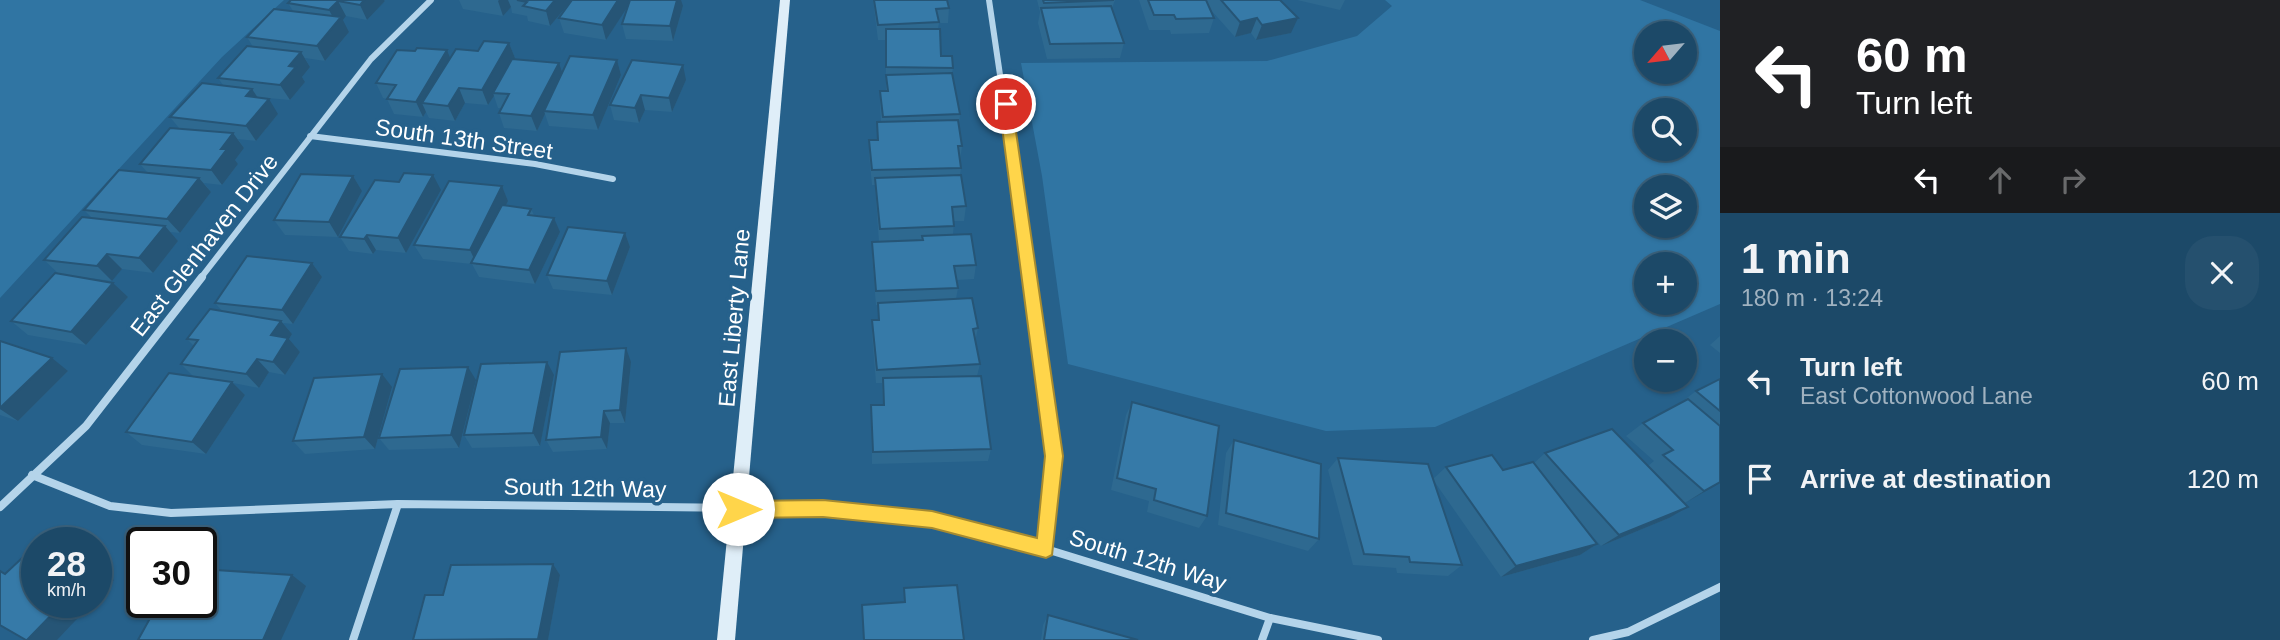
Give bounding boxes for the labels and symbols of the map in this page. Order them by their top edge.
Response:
north arrow [1634,21,1698,84]
pin [976,74,1036,134]
street label: South 13th Street [374,114,555,164]
street label: East Glenhaven Drive [125,149,283,341]
street label: East Liberty Lane [713,228,755,408]
position arrow [701,472,775,546]
street label: South 12th Way [503,474,667,502]
street label: South 12th Way [1066,524,1230,596]
speed limit sign: 30 [126,527,217,618]

